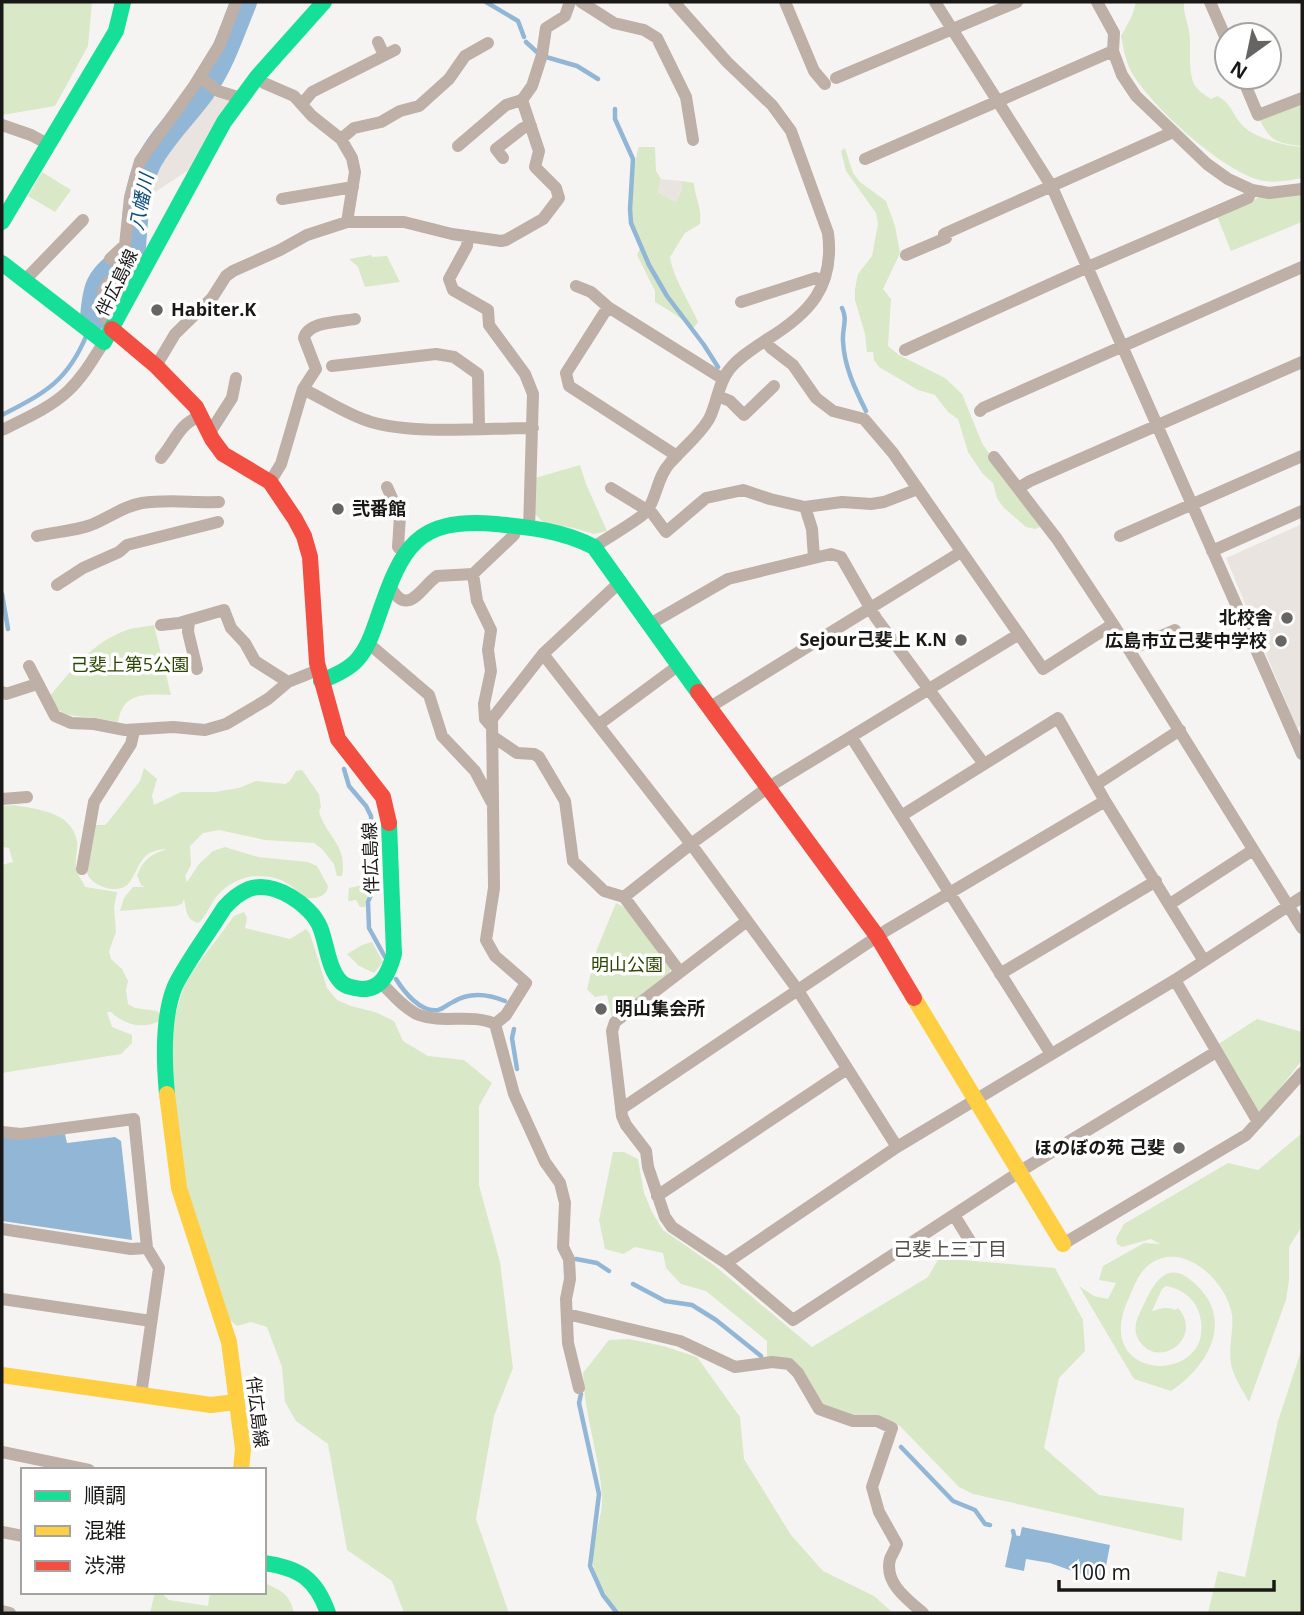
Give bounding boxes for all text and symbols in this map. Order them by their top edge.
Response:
north arrow [1213,21,1283,91]
text: N [1225,55,1252,85]
water label: 八幡川 [123,170,160,232]
street label: 伴広島線 [90,245,143,320]
place label: Habiter.K [171,297,256,321]
marker: Habiter.K [149,302,165,318]
place label: 弐番館 [352,496,406,520]
marker: 弐番館 [330,501,346,517]
place label: 北校舎 [1219,605,1273,629]
marker: 北校舎 [1279,610,1295,626]
place label: Sejour己斐上 K.N [799,627,947,651]
place label: 広島市立己斐中学校 [1105,628,1267,652]
marker: Sejour己斐上 K.N [953,632,969,648]
marker: 広島市立己斐中学校 [1273,633,1289,649]
park label: 己斐上第5公園 [71,652,189,676]
street label: 伴広島線 [357,822,383,894]
park label: 明山公園 [591,952,663,976]
place label: 明山集会所 [615,996,705,1020]
marker: 明山集会所 [593,1001,609,1017]
place label: ほのぼの苑 己斐 [1034,1135,1165,1159]
marker: ほのぼの苑 己斐 [1171,1140,1187,1156]
district label: 己斐上三丁目 [893,1236,1007,1262]
street label: 伴広島線 [242,1375,274,1449]
legend [21,1468,266,1594]
text: 順調 [84,1481,126,1509]
text: 混雑 [84,1516,126,1544]
scale bar [1059,1548,1274,1592]
text: 渋滞 [84,1551,126,1579]
text: 100 m [1070,1558,1131,1586]

